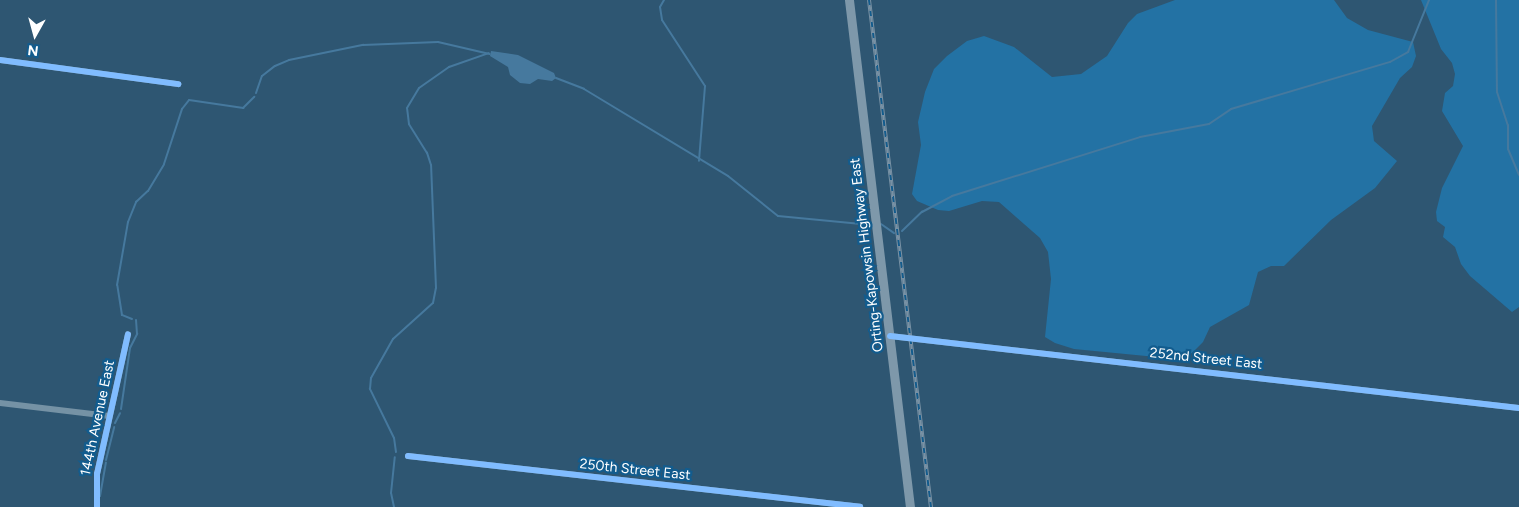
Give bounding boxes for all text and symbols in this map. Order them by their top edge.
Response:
north arrow [10,10,60,60]
text: N [27,41,40,59]
street label: Orting-Kapowsin Highway East [847,157,887,353]
street label: 252nd Street East [1149,345,1263,373]
street label: 144th Avenue East [78,359,118,477]
street label: 250th Street East [579,456,691,484]

